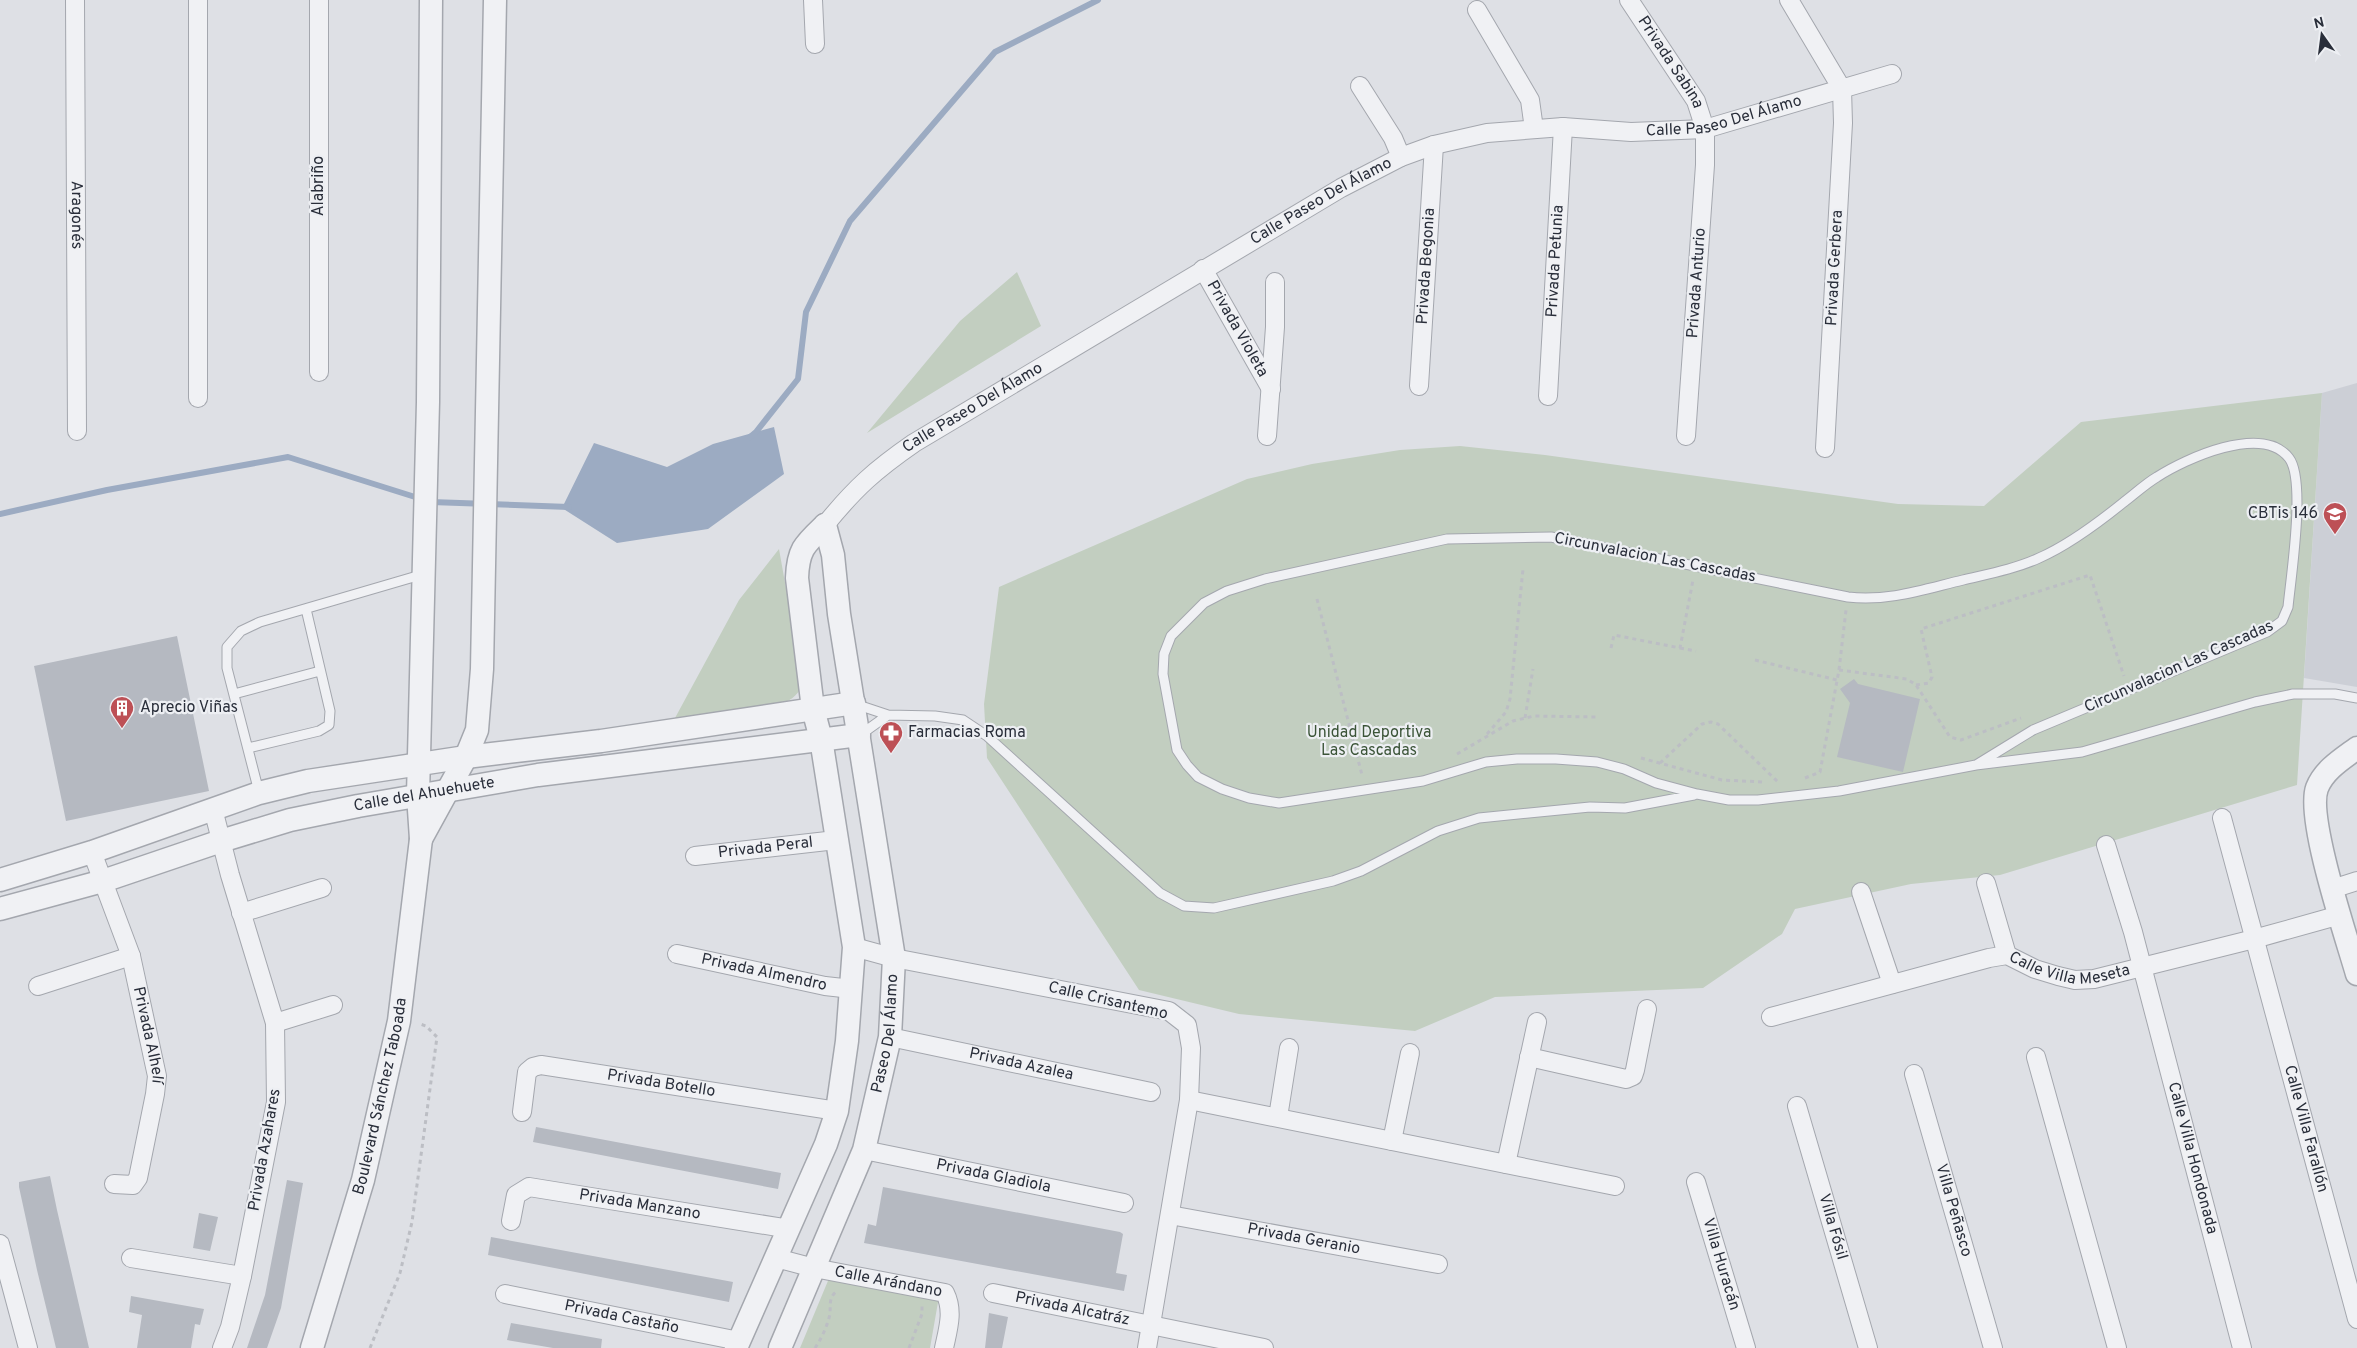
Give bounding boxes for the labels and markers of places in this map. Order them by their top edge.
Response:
school or university icon: CBTis 146 [2322,501,2348,535]
place label: CBTis 146 [2248,504,2318,524]
building icon: Aprecio Viñas [109,695,135,729]
place label: Aprecio Viñas [140,698,238,718]
pharmacy icon: Farmacias Roma [878,720,904,754]
place label: Farmacias Roma [908,723,1026,743]

